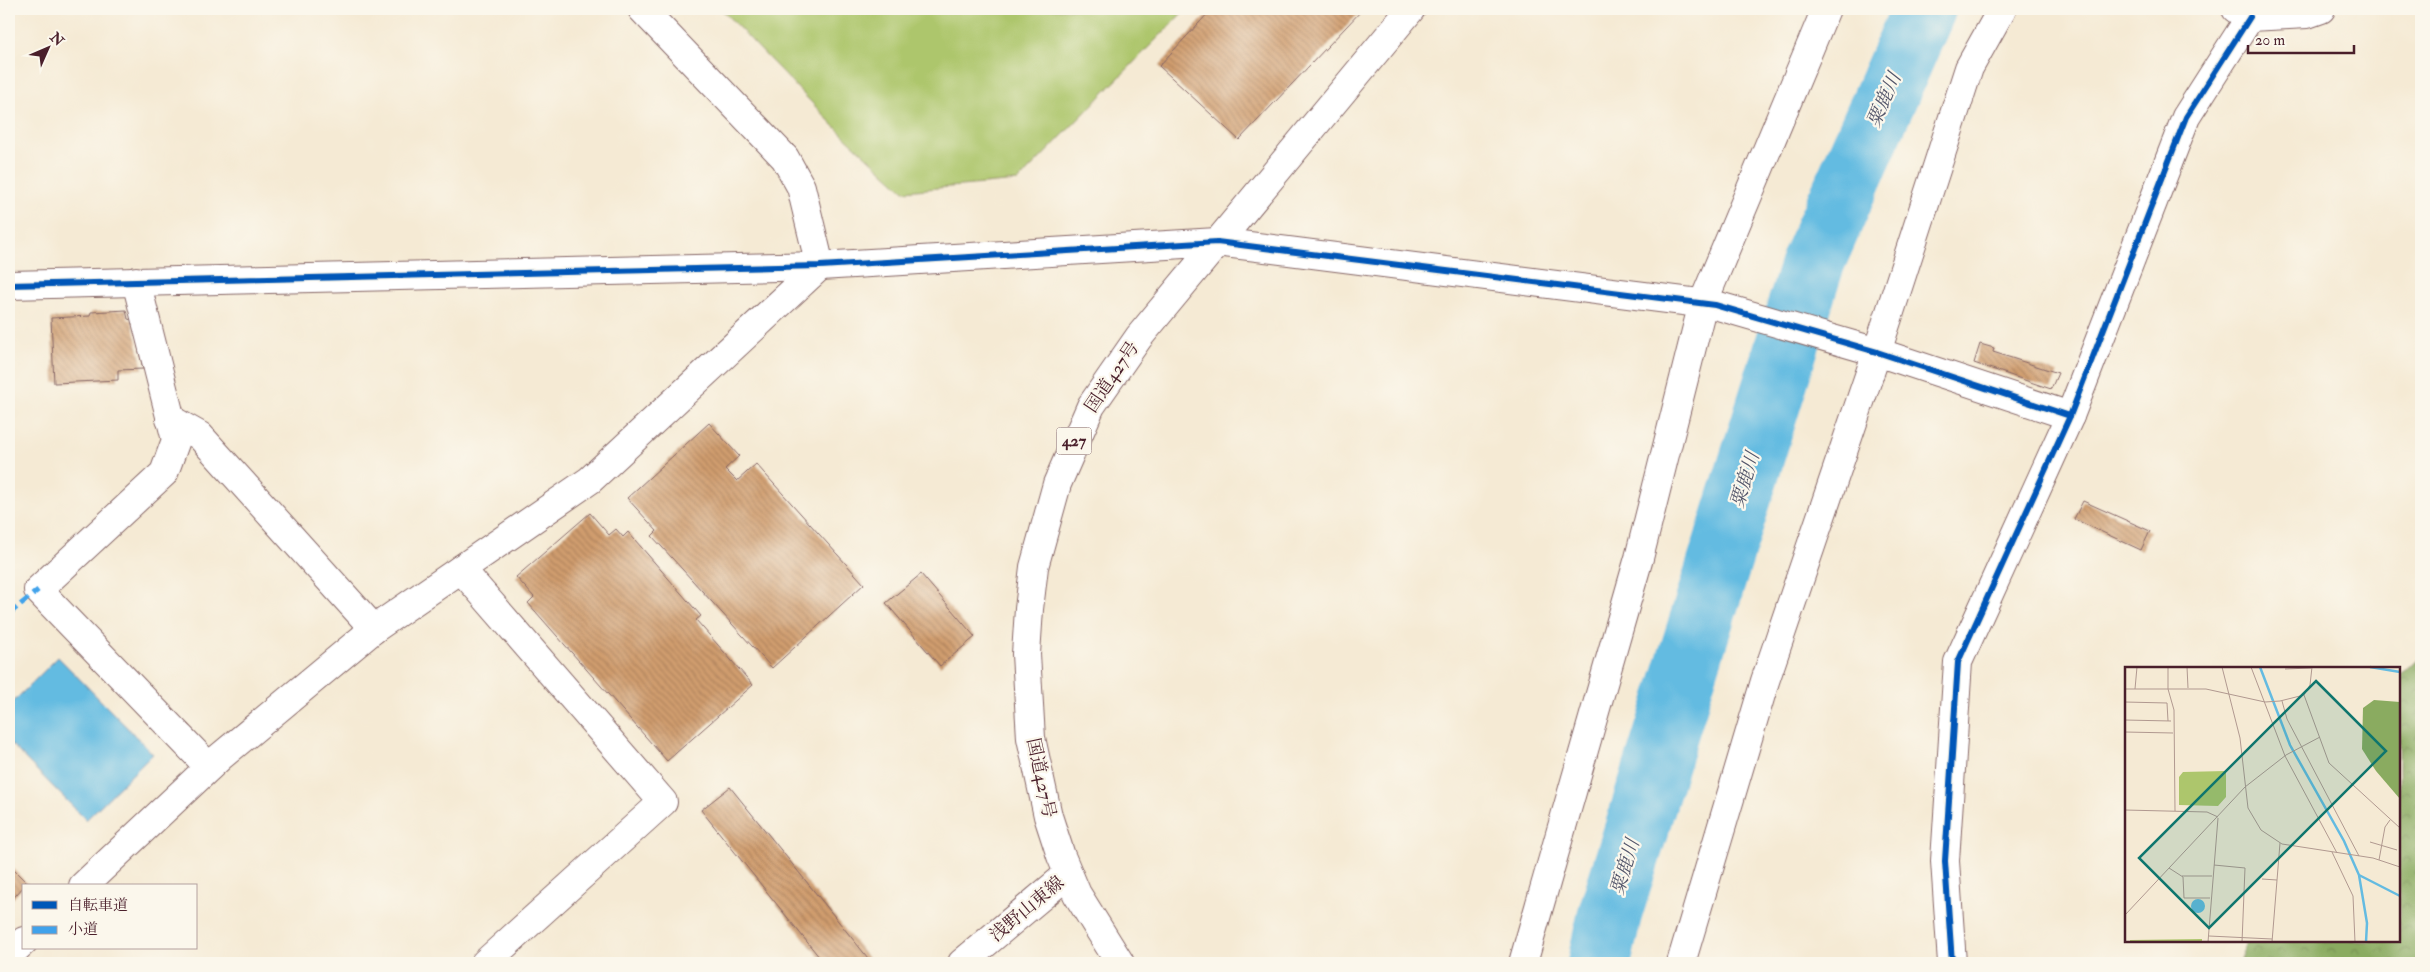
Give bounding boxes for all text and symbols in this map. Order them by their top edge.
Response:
north arrow [22,22,72,72]
scale bar [2248,22,2354,54]
text: N [46,28,68,50]
text: 20 m [2255,31,2285,50]
water label: 粟鹿川 [1861,67,1907,131]
street label: 国道427号 [1080,337,1144,417]
road number: 427 [1056,428,1092,454]
water label: 粟鹿川 [1725,447,1765,511]
inset map [2125,667,2400,942]
street label: 国道427号 [1021,736,1061,820]
water label: 粟鹿川 [1605,834,1645,898]
street label: 浅野山東線 [985,871,1069,947]
legend [22,884,198,950]
text: 自転車道 [68,896,128,915]
text: 小道 [68,920,98,939]

